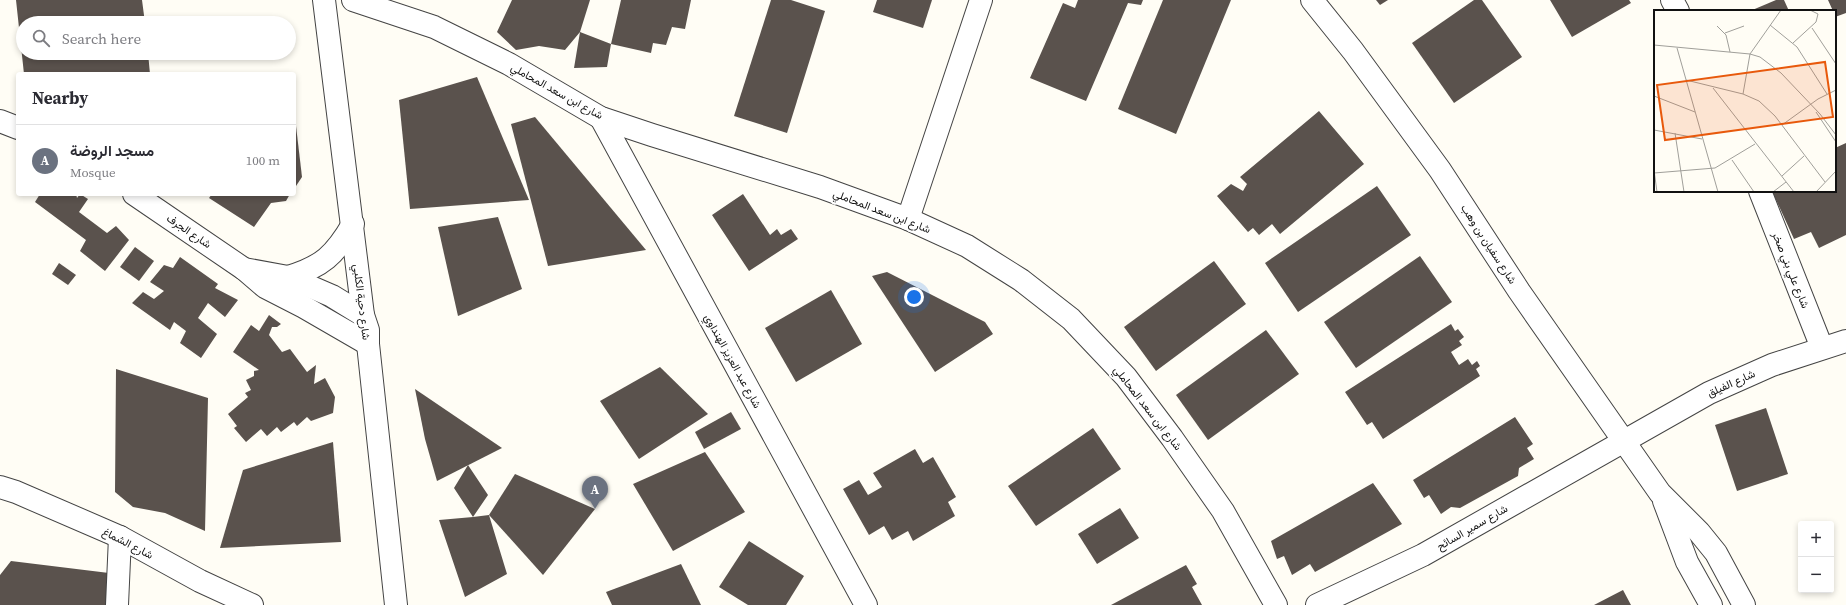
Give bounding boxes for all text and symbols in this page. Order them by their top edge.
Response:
inset map [1654,10,1836,192]
search box [16,16,296,60]
icon: search [30,27,52,49]
text: Search here [62,28,141,49]
street label: شارع ابن سعد المحاملي [507,60,606,125]
text: Nearby [32,86,88,110]
text: مسجد الروضة [70,140,154,161]
text: A [41,152,49,169]
text: 100 m [246,152,280,169]
text: Mosque [70,164,116,181]
street label: شارع ابن سعد المحاملي [830,186,933,239]
street label: شارع سفيان بن وهب [1457,202,1520,287]
street label: شارع الجرف [163,211,214,252]
street label: شارع علي بني صخر [1766,229,1813,312]
street label: شارع دحية الكلبي [347,263,374,341]
your location [904,287,924,307]
street label: شارع عبد العزيز الهنداوي [699,311,765,412]
street label: شارع ابن سعد المحاملي [1108,363,1186,455]
street label: شارع الفيلق [1705,366,1758,401]
pin: A [582,476,608,509]
street label: شارع سمير السائح [1434,501,1511,554]
map controls [1798,521,1834,593]
button: + [1798,521,1834,557]
street label: شارع الشماغ [100,524,156,563]
button: − [1798,557,1834,593]

